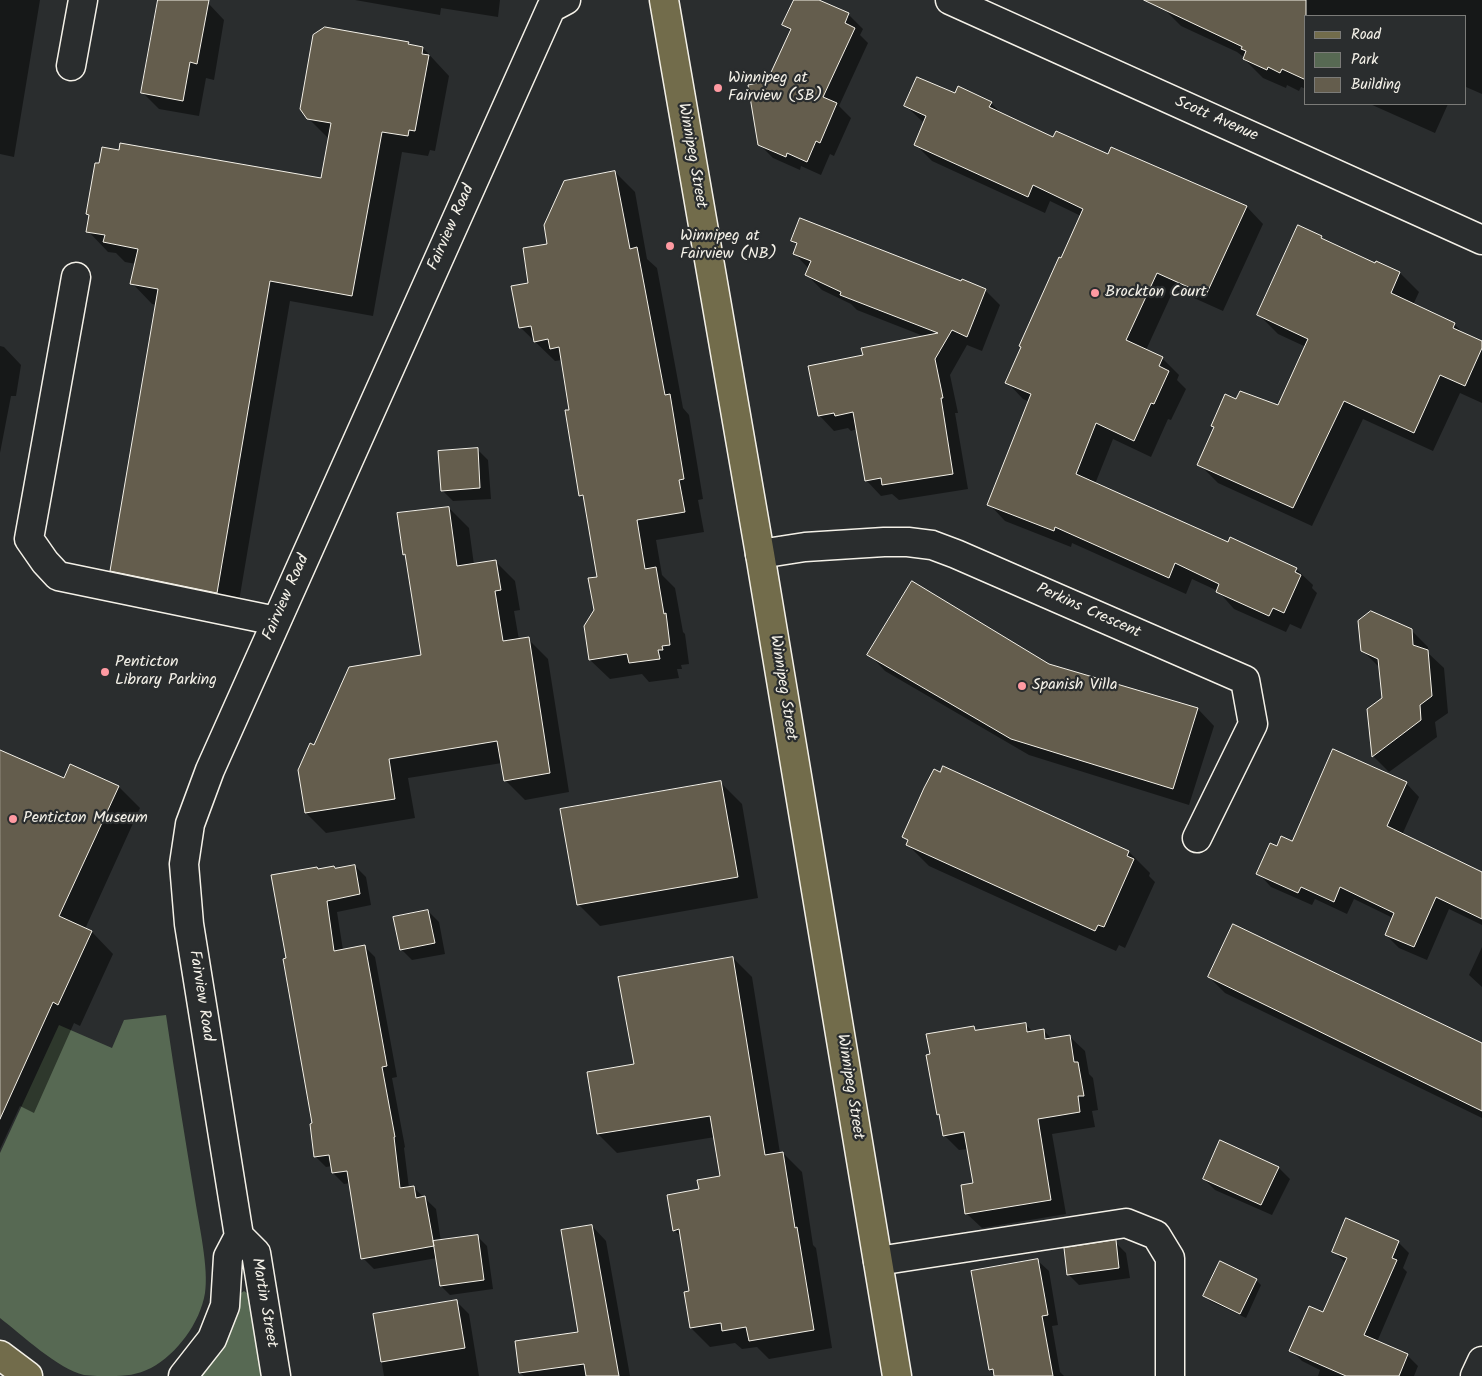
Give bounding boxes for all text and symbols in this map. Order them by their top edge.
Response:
legend [1304,15,1467,105]
text: Road [1351,23,1381,47]
text: Park [1351,48,1378,72]
place label: Winnipeg at Fairview (SB) [728,69,822,107]
text: Building [1351,73,1401,97]
marker: Winnipeg at Fairview (SB) [712,82,724,94]
street label: Scott Avenue [1172,93,1260,147]
street label: Winnipeg Street [672,102,710,210]
street label: Fairview Road [425,182,479,274]
place label: Winnipeg at Fairview (NB) [680,227,777,265]
marker: Winnipeg at Fairview (NB) [664,240,676,252]
place label: Brockton Court [1105,283,1207,303]
marker: Brockton Court [1089,287,1101,299]
street label: Fairview Road [260,552,314,644]
street label: Perkins Crescent [1033,580,1143,644]
street label: Winnipeg Street [764,634,800,742]
place label: Penticton Library Parking [115,653,217,691]
marker: Penticton Library Parking [99,666,111,678]
place label: Spanish Villa [1032,676,1117,696]
marker: Spanish Villa [1016,680,1028,692]
place label: Penticton Museum [23,809,148,829]
marker: Penticton Museum [7,813,19,825]
street label: Fairview Road [183,949,217,1043]
street label: Winnipeg Street [831,1033,867,1141]
street label: Martin Street [246,1257,280,1349]

